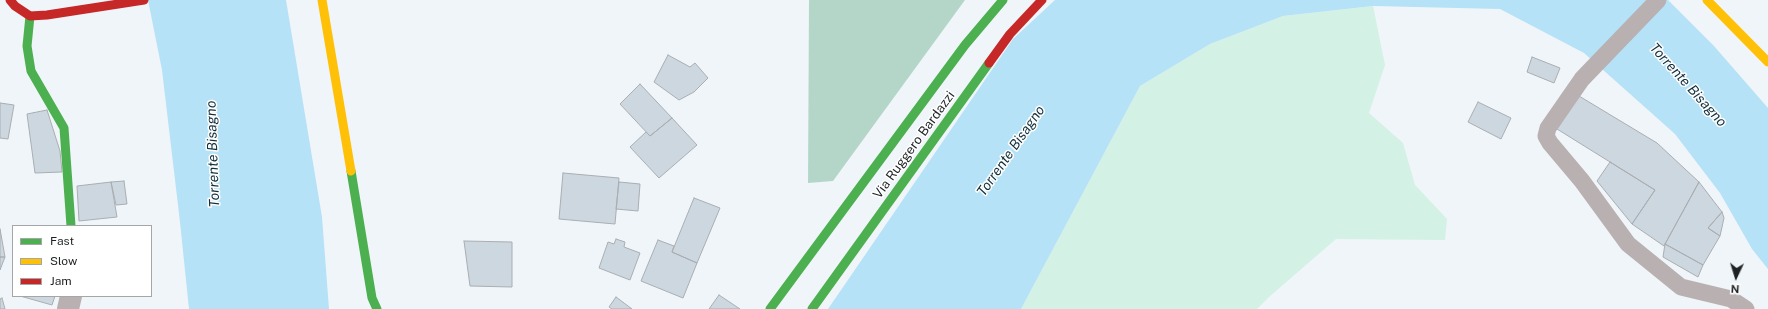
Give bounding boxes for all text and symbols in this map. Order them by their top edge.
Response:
water label: Torrente Bisagno [1646,40,1730,130]
street label: Via Ruggero Bardazzi [870,88,958,202]
water label: Torrente Bisagno [203,100,223,208]
water label: Torrente Bisagno [974,102,1048,200]
legend [12,225,152,297]
text: Fast [50,234,74,248]
text: Slow [50,254,77,268]
north arrow [1716,257,1756,297]
text: Jam [50,274,72,288]
text: N [1730,283,1740,295]

